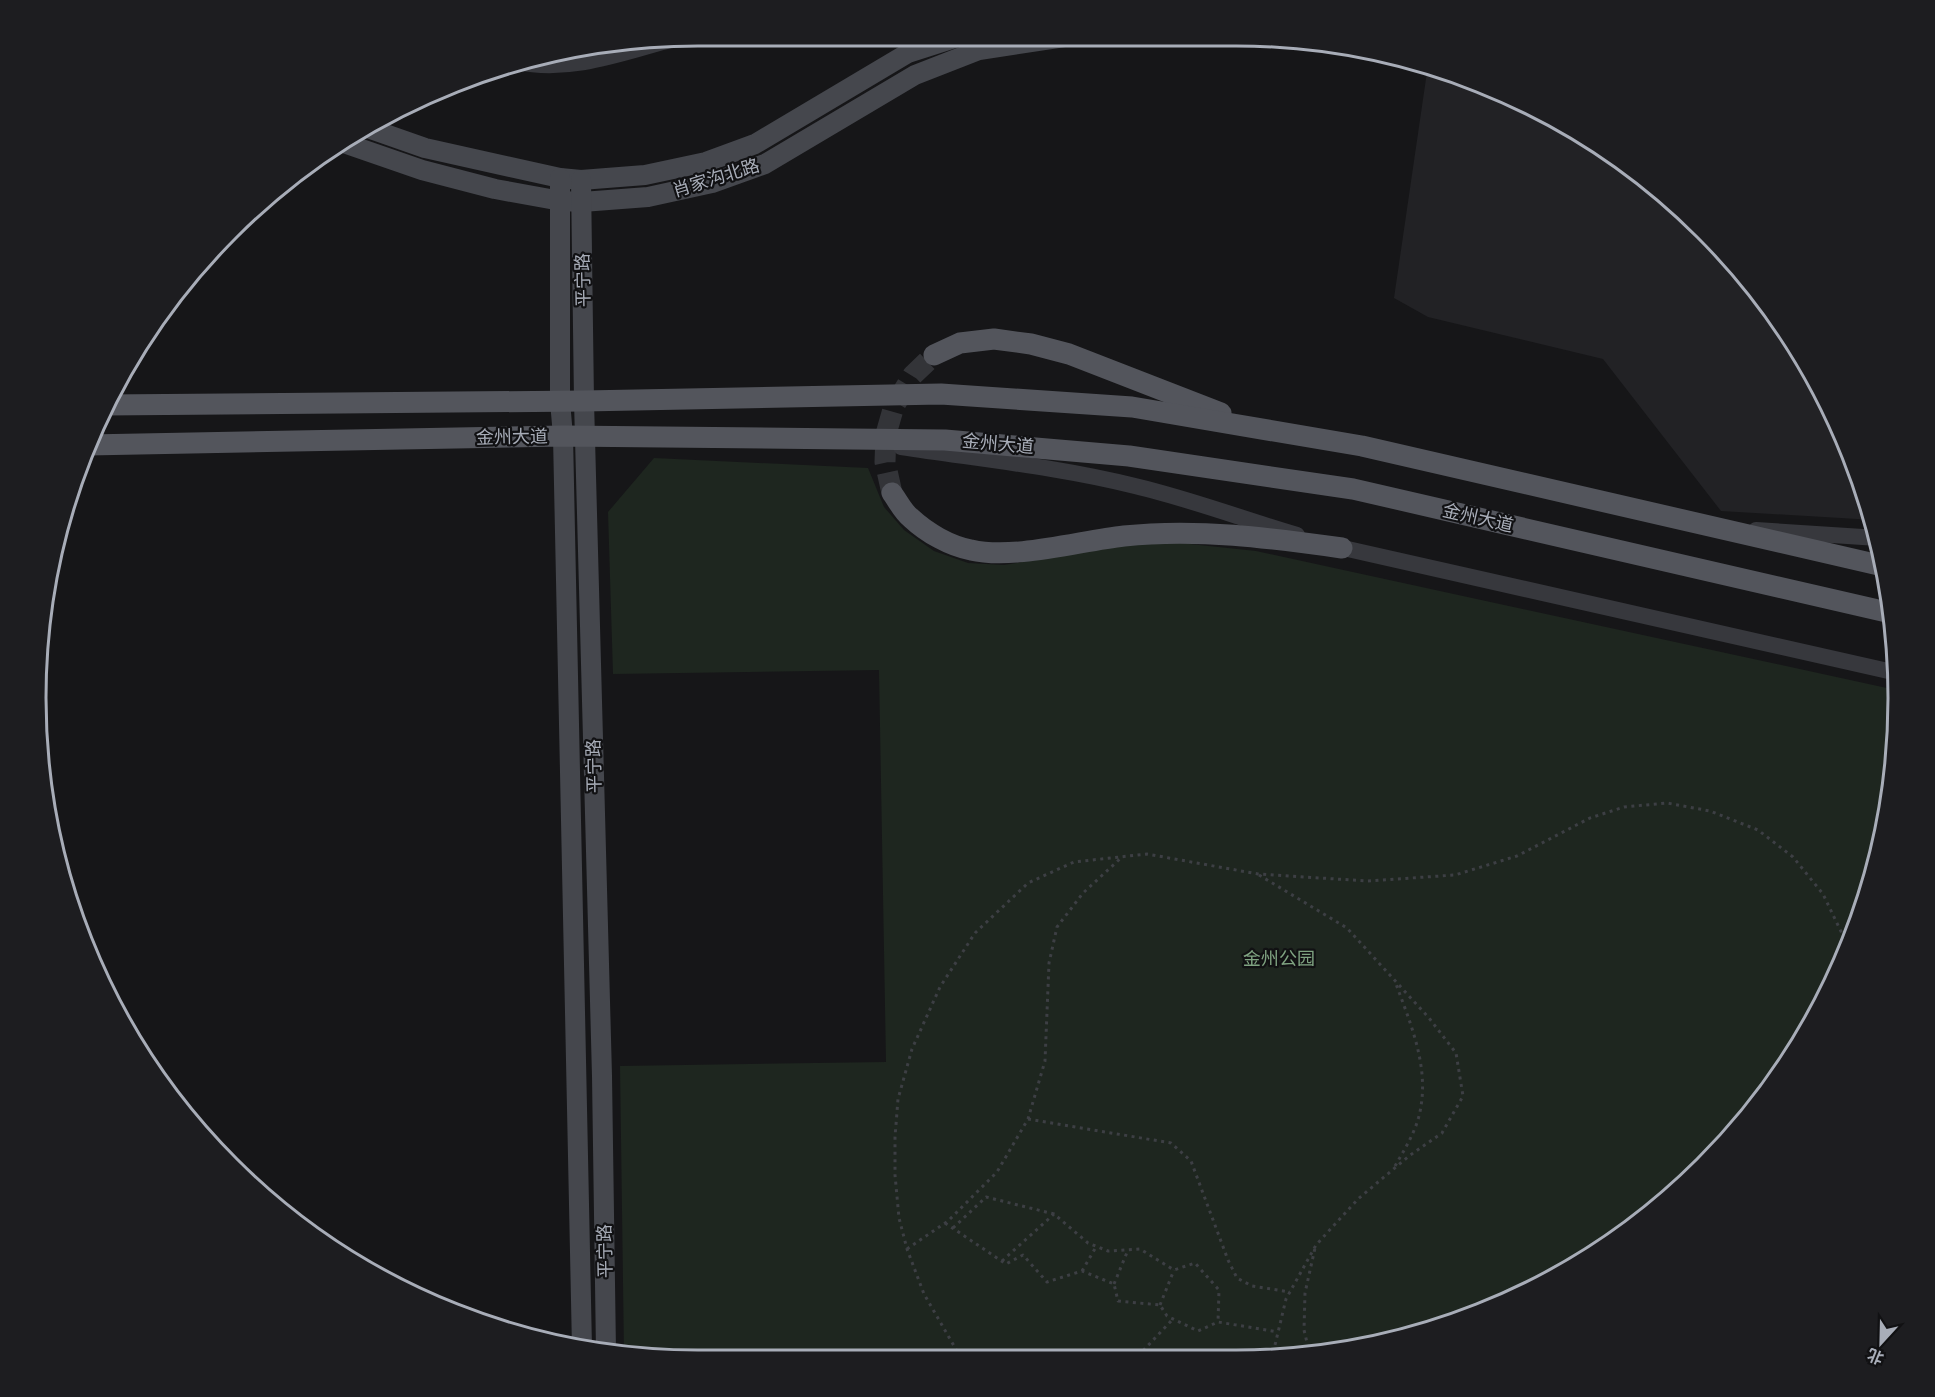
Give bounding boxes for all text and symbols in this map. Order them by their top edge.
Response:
street label: 肖家沟北路 [669,153,762,202]
street label: 平宁路 [571,253,594,307]
street label: 金州大道 [476,424,548,449]
street label: 金州大道 [961,429,1035,458]
street label: 金州大道 [1440,498,1516,537]
street label: 平宁路 [582,739,605,793]
park label: 金州公园 [1243,947,1315,970]
street label: 平宁路 [593,1224,616,1278]
north arrow [1851,1313,1911,1373]
text: 北 [1864,1344,1887,1369]

